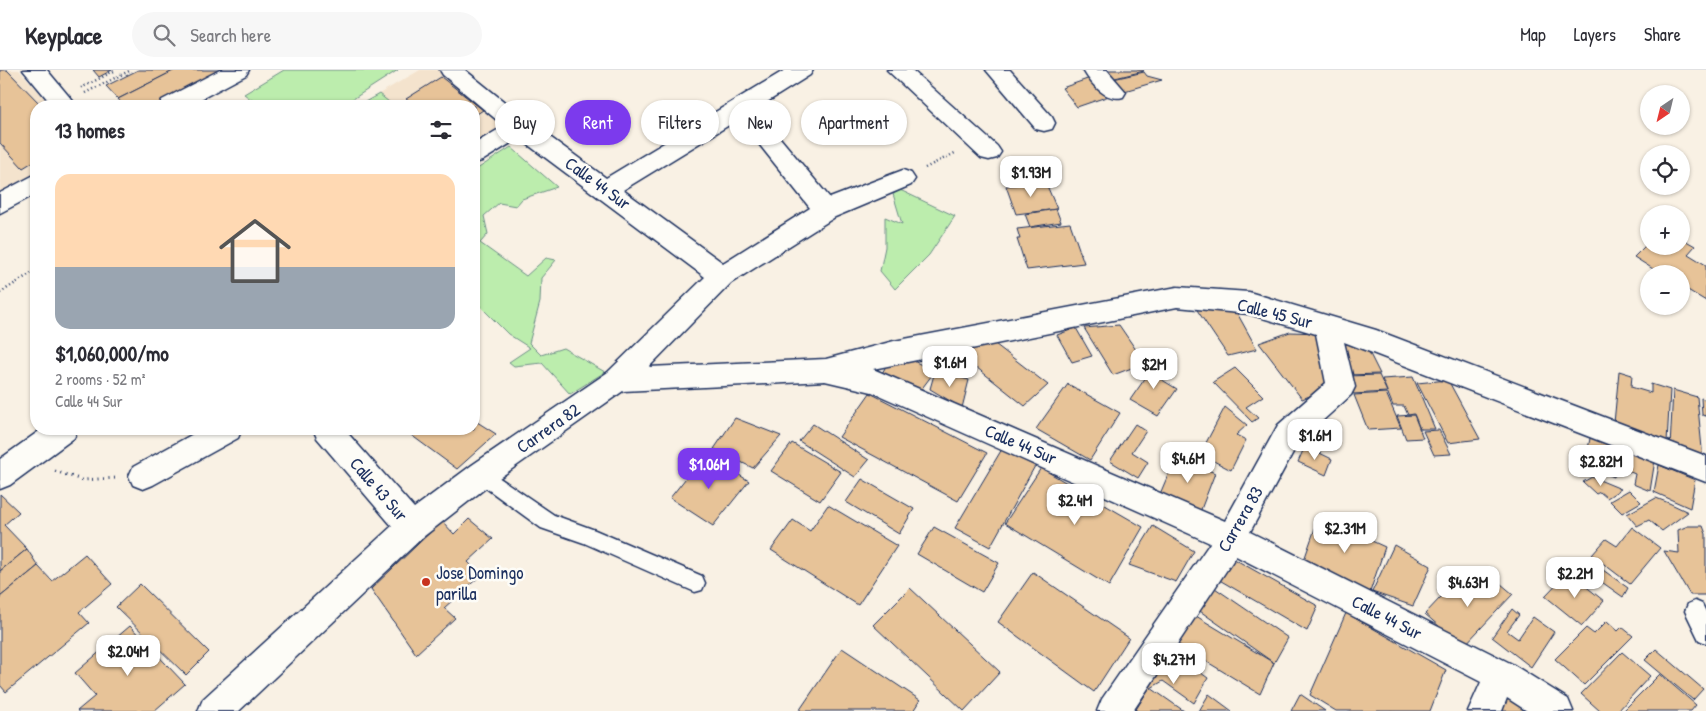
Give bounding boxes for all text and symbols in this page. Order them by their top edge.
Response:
search box [132,12,482,57]
text: Keyplace [25,19,102,51]
icon: search [150,21,178,49]
text: Search here [190,22,271,48]
text: Map [1520,22,1546,47]
text: Layers [1574,22,1616,47]
text: Share [1644,22,1681,47]
north arrow [1640,85,1690,135]
map controls [1640,85,1690,315]
chip: Buy [495,100,555,145]
chip: Rent [565,100,631,145]
chip: Filters [641,100,719,145]
chip: New [729,100,791,145]
chip: Apartment [801,100,907,145]
text: 13 homes [55,116,125,145]
icon: filters [427,116,455,144]
button: locate [1640,145,1690,195]
street label: Calle 44 Sur [560,151,636,215]
pin: $1.93M [990,156,1072,198]
text: $1.93M [1011,161,1051,183]
button: + [1640,205,1690,255]
icon: home [210,206,300,296]
button: − [1640,265,1690,315]
street label: Calle 45 Sur [1235,292,1315,334]
text: $1,060,000/mo [55,339,169,368]
pin: $1.6M [915,346,985,388]
pin: $2M [1130,348,1178,390]
text: $1.6M [933,351,967,373]
text: $2M [1141,353,1167,375]
text: 2 rooms · 52 m² [55,368,145,390]
text: Calle 44 Sur [55,390,123,412]
street label: Carrera 82 [511,397,585,459]
street label: Calle 44 Sur [981,418,1061,470]
pin: $1.6M [1280,418,1350,461]
text: $1.6M [1298,424,1332,446]
pin: $4.6M [1153,442,1223,484]
pin: $2.82M [1560,444,1642,487]
text: $4.6M [1171,447,1205,469]
pin: $1.06M [668,448,750,490]
text: $2.82M [1580,450,1622,472]
street label: Calle 43 Sur [344,452,414,526]
text: $1.06M [689,453,729,475]
street label: Carrera 83 [1211,482,1269,556]
pin: $2.4M [1040,484,1110,526]
text: $2.4M [1058,489,1092,511]
pin: $2.31M [1304,512,1386,554]
text: $2.31M [1324,517,1366,539]
pin: $2.2M [1540,556,1610,599]
place label: Jose Domingo parilla [436,560,524,606]
text: $2.2M [1557,562,1593,584]
pin: $4.63M [1427,566,1509,608]
text: $4.63M [1448,571,1488,593]
marker: Jose Domingo parilla [420,576,432,588]
street label: Calle 44 Sur [1347,589,1427,645]
pin: $2.04M [87,634,169,677]
text: $2.04M [107,640,149,662]
pin: $4.27M [1133,642,1215,685]
text: $4.27M [1153,648,1195,670]

